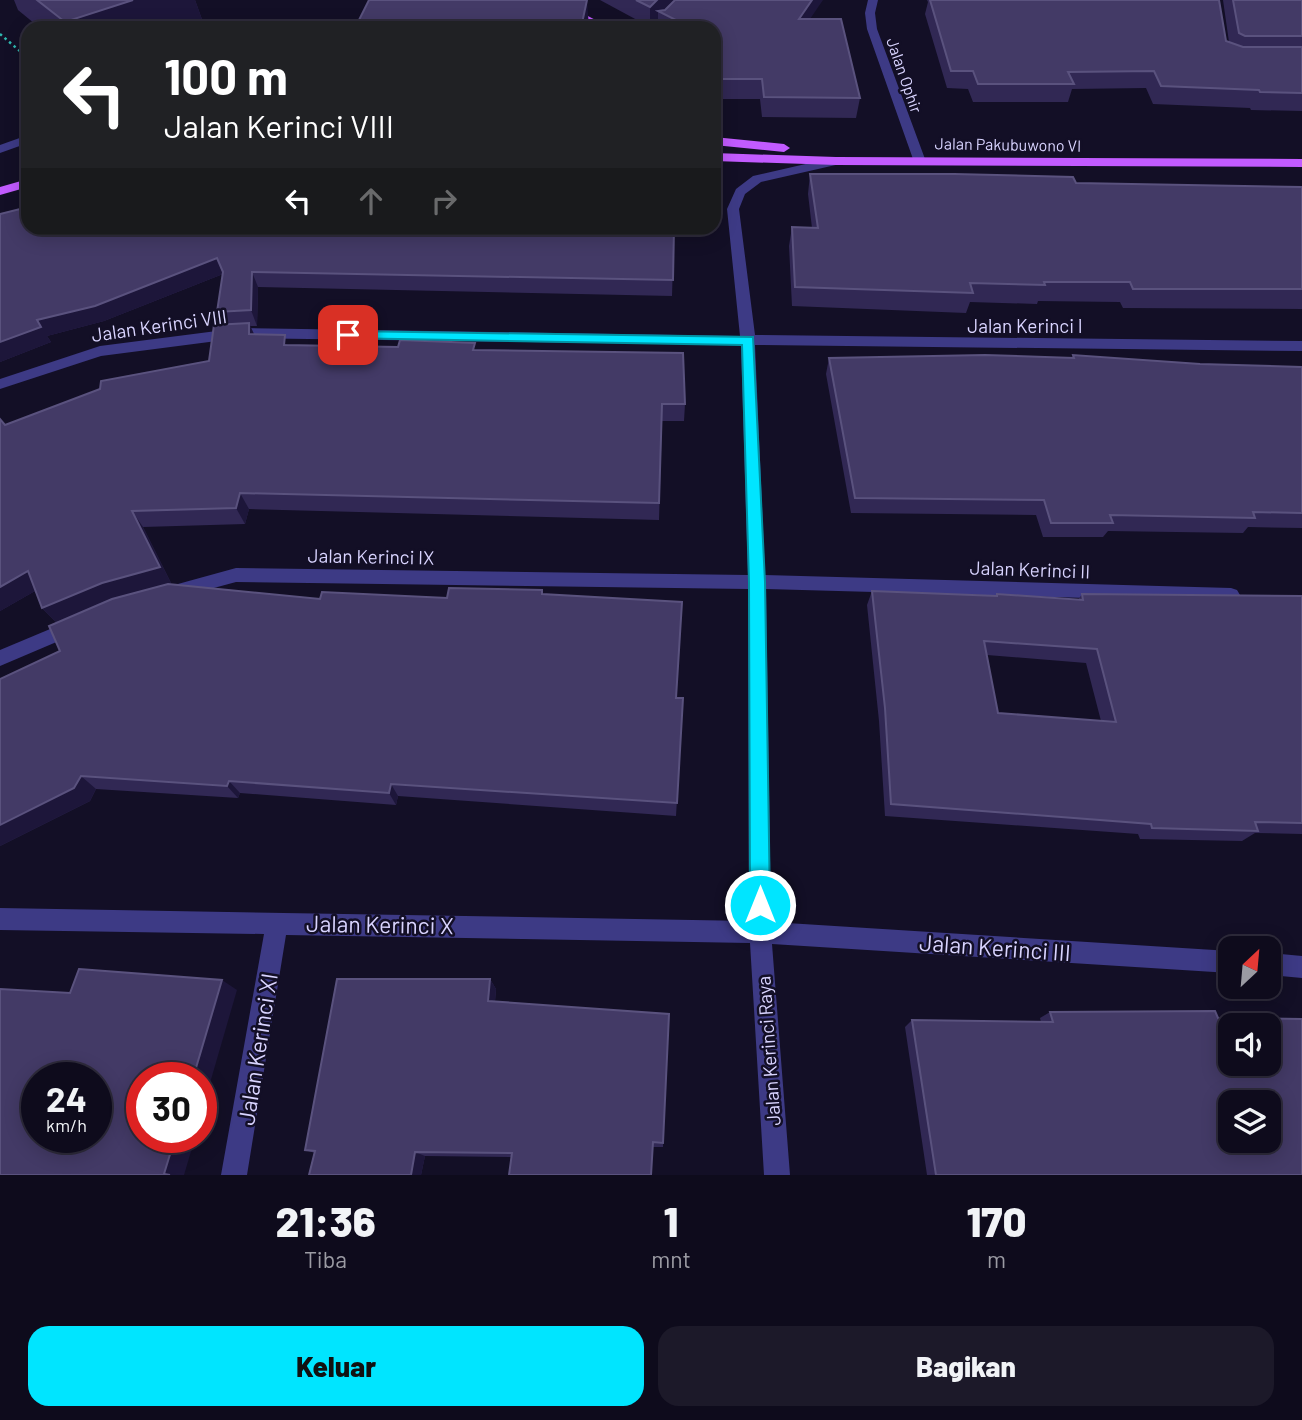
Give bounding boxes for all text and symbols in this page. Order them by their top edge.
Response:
street label: Jalan Ophir [883,35,927,115]
text: 100 m [164,46,288,105]
icon: left [49,49,140,140]
text: Jalan Kerinci VIII [164,106,394,144]
street label: Jalan Pakubuwono VI [935,133,1081,155]
icon: left [279,182,317,220]
icon: ahead [352,182,390,220]
icon: right [425,182,463,220]
street label: Jalan Kerinci VIII [90,304,228,346]
pin [318,305,378,365]
street label: Jalan Kerinci I [967,314,1083,337]
icon: arrive [329,316,367,354]
street label: Jalan Kerinci IX [307,543,435,569]
street label: Jalan Kerinci II [969,555,1091,583]
position arrow [723,868,797,942]
street label: Jalan Kerinci X [306,909,454,939]
street label: Jalan Kerinci III [918,928,1072,966]
north arrow [1218,936,1281,999]
map controls [1218,936,1281,1153]
street label: Jalan Kerinci XI [231,971,283,1127]
street label: Jalan Kerinci Raya [751,975,785,1127]
button: sound [1218,1013,1281,1076]
speed limit sign: 30 [126,1062,217,1153]
text: 24 [46,1077,87,1119]
button: layers [1218,1090,1281,1153]
text: km/h [46,1114,87,1136]
text: 21:36 [275,1195,376,1245]
text: 1 [664,1195,679,1245]
text: 170 [966,1195,1026,1245]
text: Tiba [304,1245,347,1273]
text: mnt [651,1245,691,1273]
text: m [987,1245,1006,1273]
button: Keluar [28,1326,644,1406]
button: Bagikan [658,1326,1274,1406]

